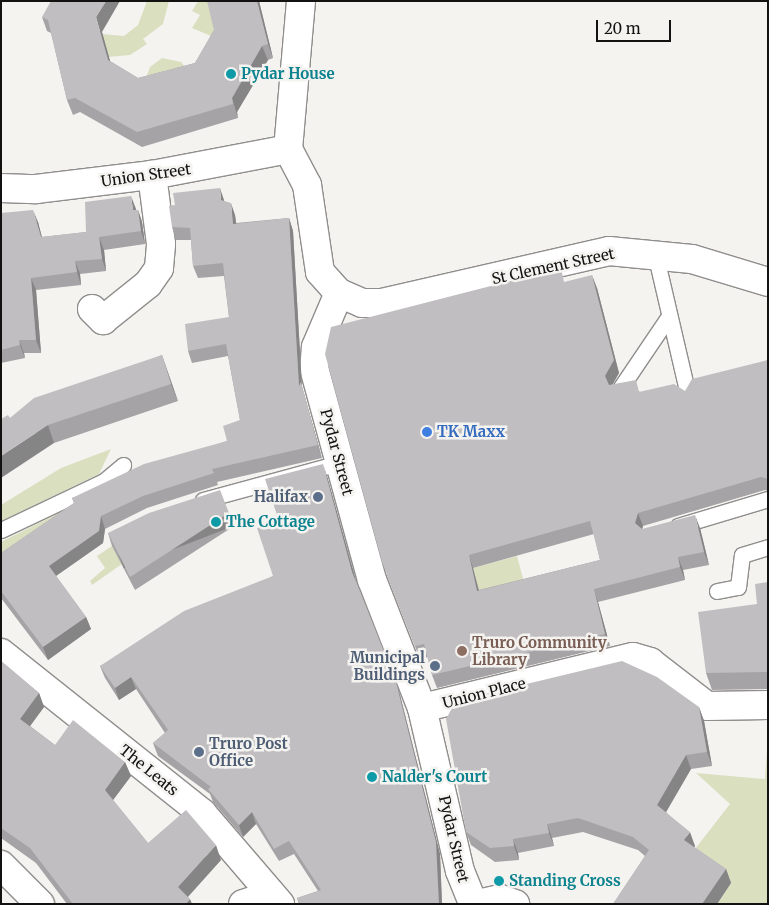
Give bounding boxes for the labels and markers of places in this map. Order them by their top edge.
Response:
place label: Pydar House [241,65,335,83]
marker: Pydar House [225,68,237,80]
place label: TK Maxx [437,423,505,441]
marker: TK Maxx [421,426,433,438]
place label: Halifax [254,488,308,506]
marker: Halifax [312,491,324,503]
place label: The Cottage [226,513,315,531]
marker: The Cottage [210,516,222,528]
place label: Truro Community Library [472,633,607,668]
marker: Truro Community Library [456,645,468,657]
place label: Municipal Buildings [350,648,425,683]
marker: Municipal Buildings [429,660,441,672]
place label: Truro Post Office [209,734,288,769]
marker: Truro Post Office [193,746,205,758]
place label: Nalder's Court [382,768,487,786]
marker: Nalder's Court [366,771,378,783]
place label: Standing Cross [509,872,621,890]
marker: Standing Cross [493,875,505,887]

